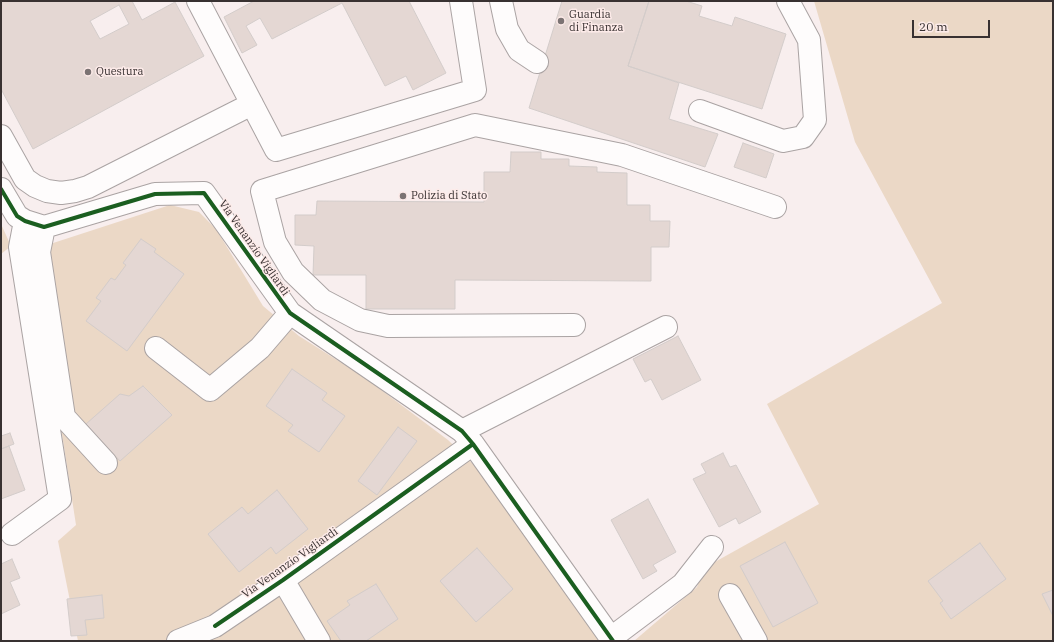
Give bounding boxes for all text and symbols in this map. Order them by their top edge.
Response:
place label: Guardia di Finanza [569,8,623,34]
scale bar [914,12,992,38]
marker: Guardia di Finanza [556,16,566,26]
text: 20 m [919,19,948,34]
place label: Questura [96,65,143,79]
marker: Questura [83,67,93,77]
place label: Polizia di Stato [411,189,487,203]
marker: Polizia di Stato [398,191,408,201]
street label: Via Venanzio Vigliardi [216,198,292,298]
street label: Via Venanzio Vigliardi [240,525,340,601]

